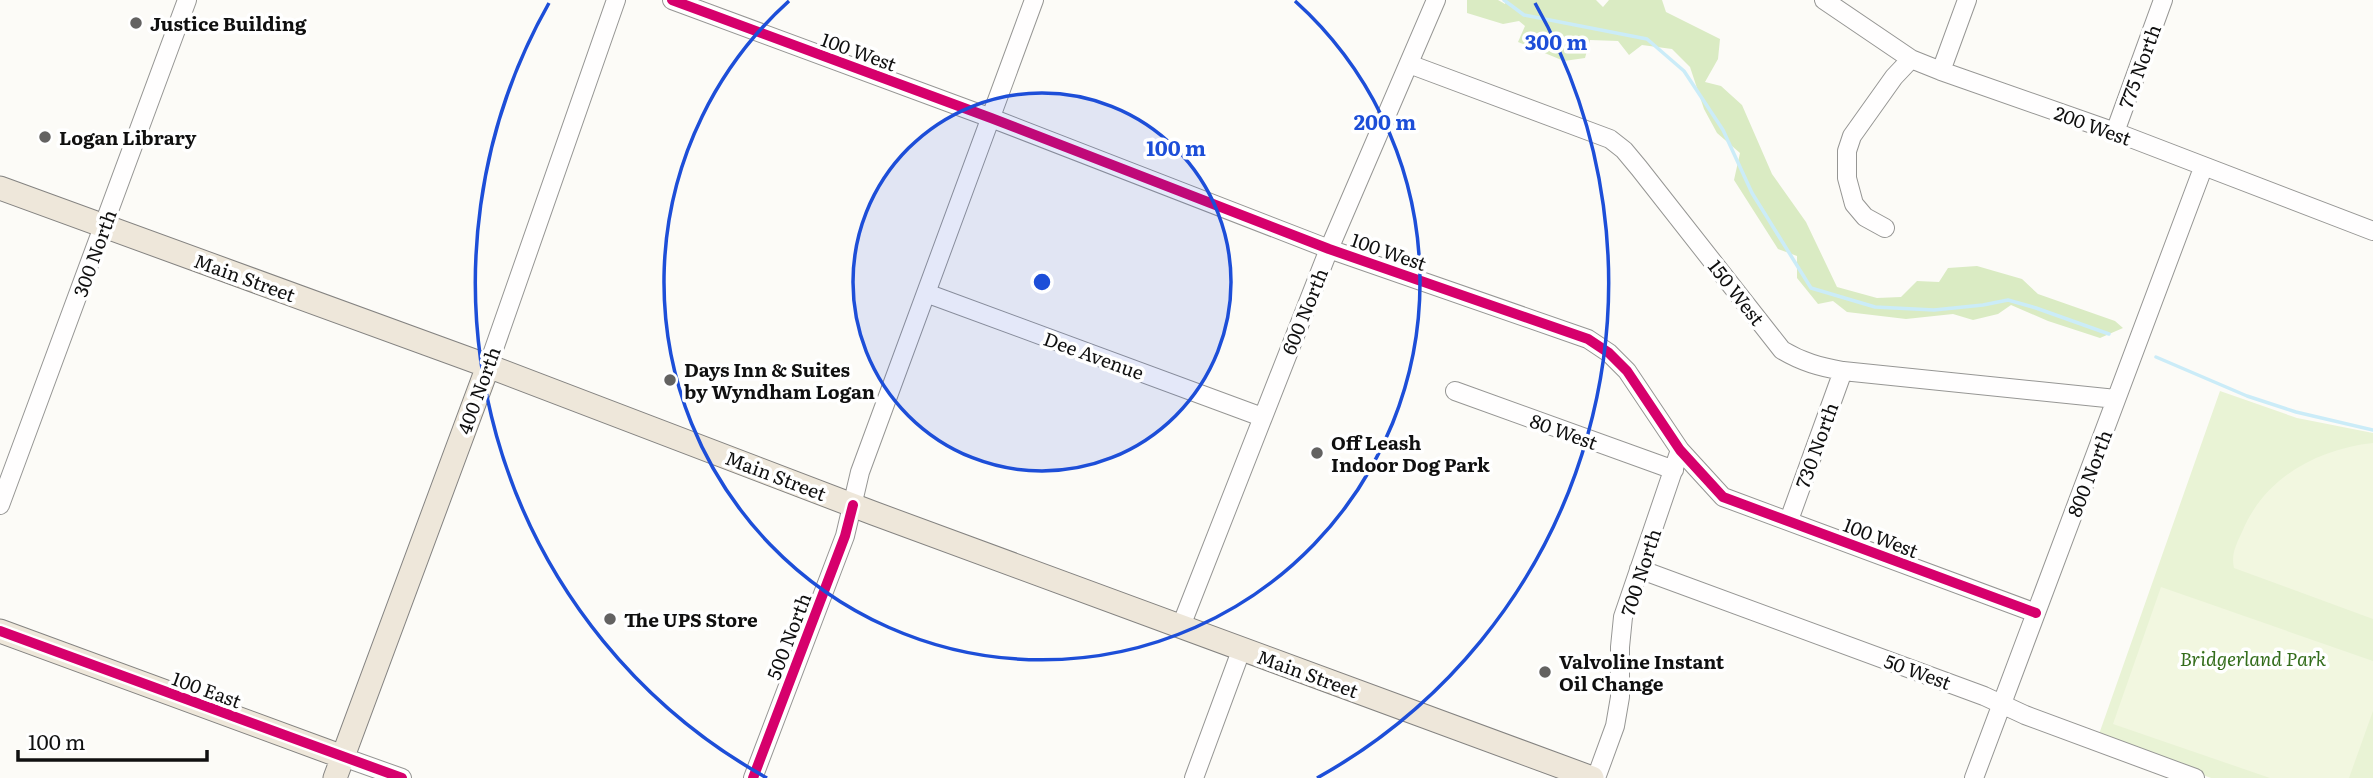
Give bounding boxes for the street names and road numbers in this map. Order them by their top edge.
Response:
street label: 775 North [2111,20,2167,112]
street label: 100 West [817,24,901,78]
street label: 200 West [2051,98,2136,152]
street label: 300 North [65,205,123,301]
street label: 100 West [1347,225,1431,277]
street label: Main Street [190,246,300,308]
street label: 150 West [1702,253,1772,331]
street label: 600 North [1274,264,1334,358]
street label: Dee Avenue [1040,324,1148,386]
street label: 400 North [449,342,507,438]
street label: 730 North [1788,398,1844,492]
street label: 80 West [1526,406,1602,456]
street label: 800 North [2060,425,2118,521]
street label: Main Street [722,443,831,507]
street label: 100 West [1839,510,1923,564]
street label: 700 North [1613,525,1667,619]
street label: 500 North [759,589,817,683]
street label: Main Street [1253,642,1363,704]
street label: 50 West [1881,646,1956,696]
street label: 100 East [169,664,246,715]

